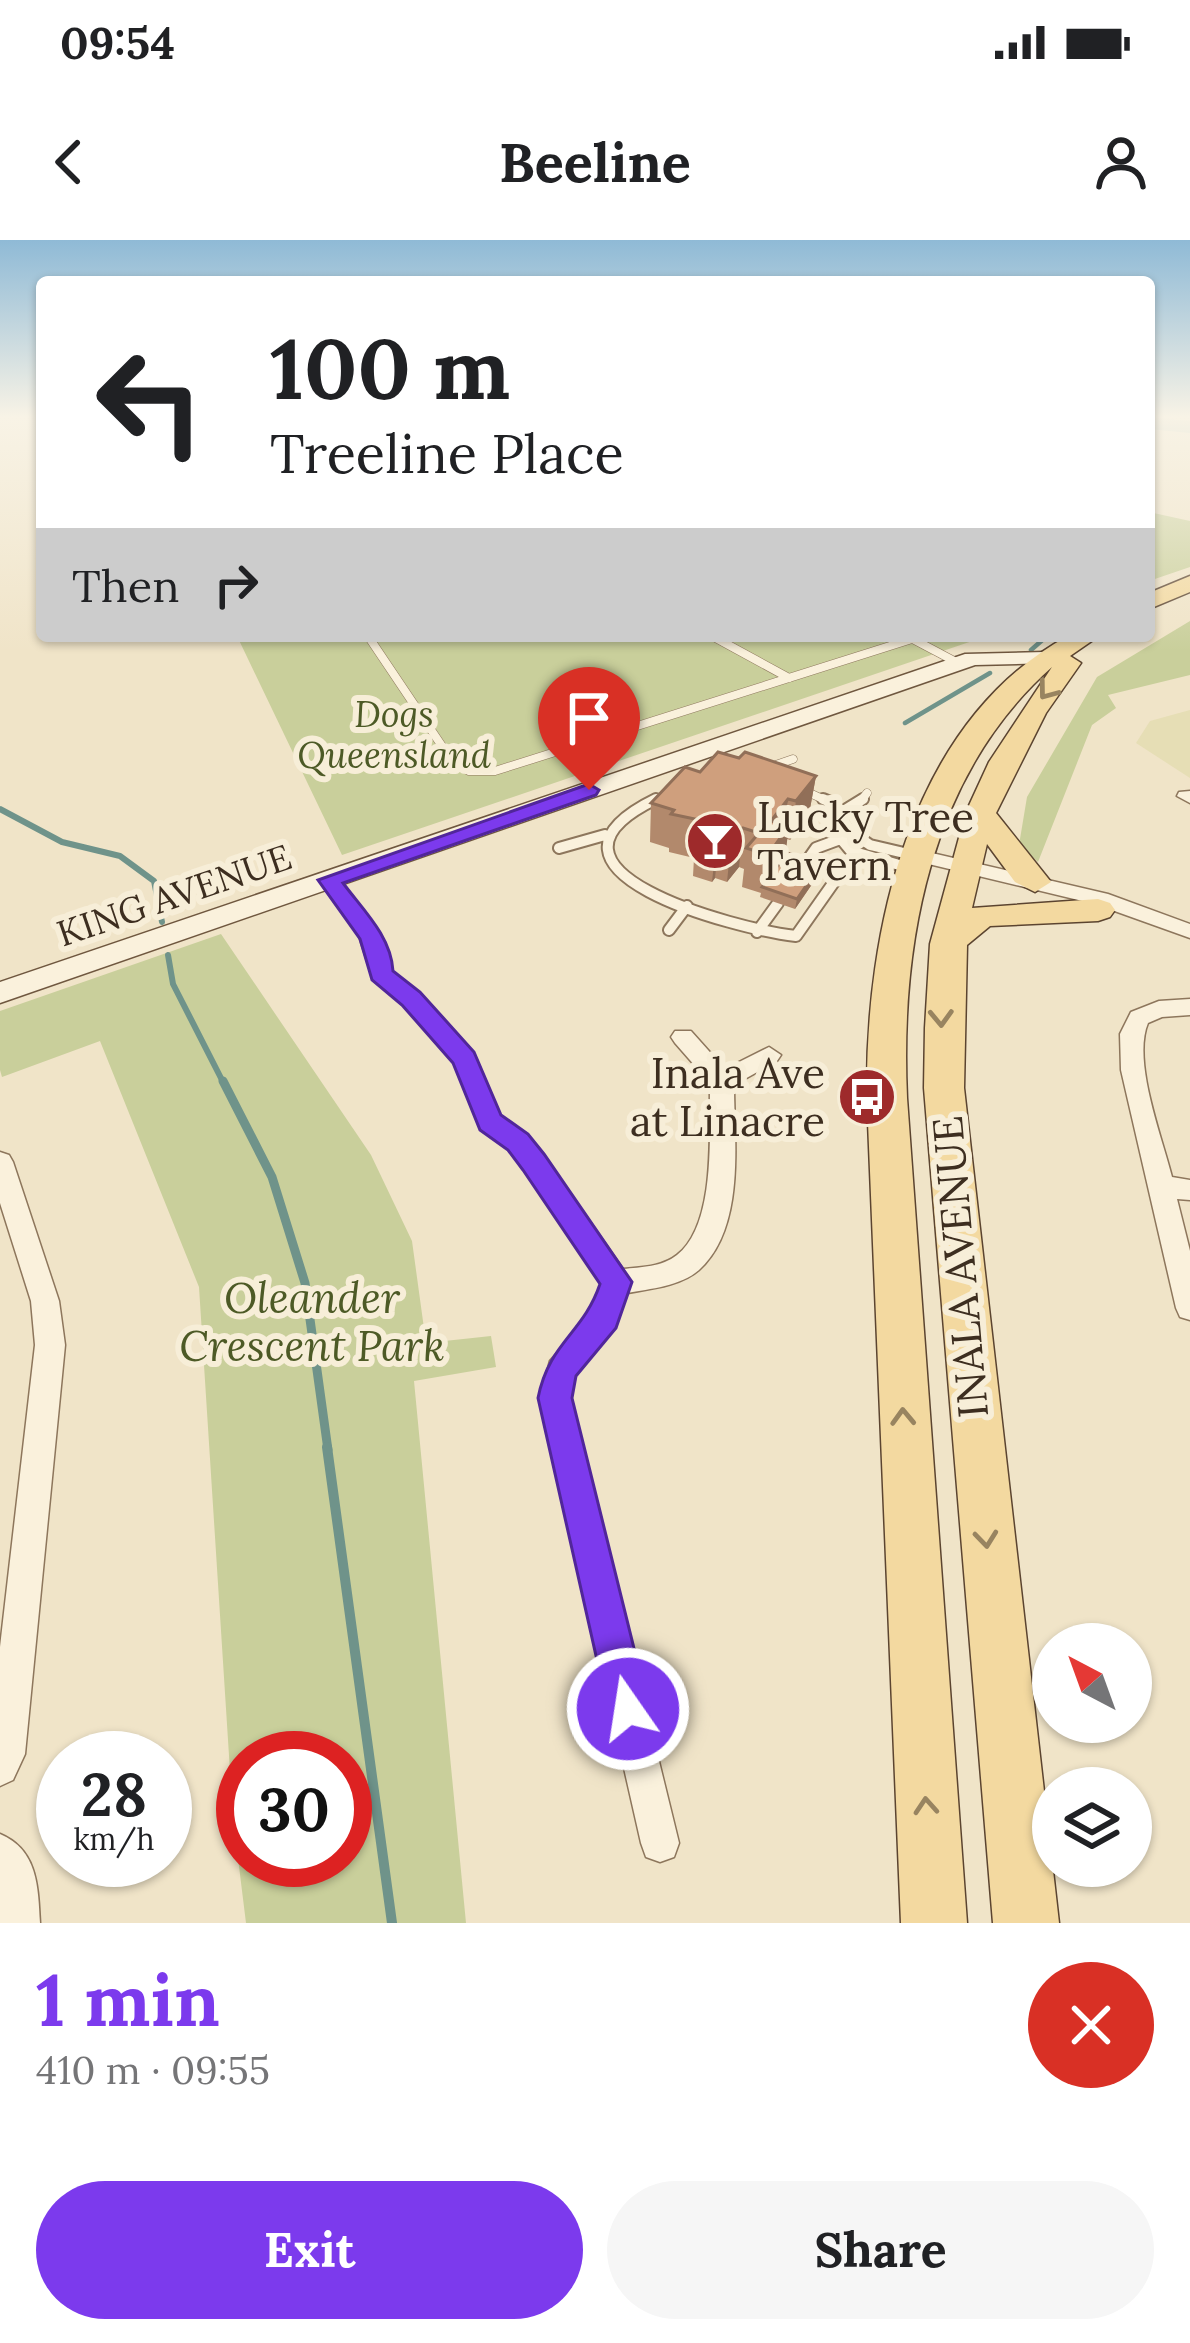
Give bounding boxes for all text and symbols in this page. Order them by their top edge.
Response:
text: 09:54 [60,14,175,71]
text: Beeline [499,128,691,197]
icon: back [36,129,102,195]
icon: person [1088,129,1154,195]
text: 100 m [270,314,510,422]
icon: left [72,324,228,480]
text: Treeline Place [270,419,624,488]
icon: right [203,552,269,618]
text: Then [72,557,179,614]
pin [538,667,640,790]
one-way arrow [1039,678,1061,700]
icon: arrive [556,685,622,751]
park label: Dogs Queensland [297,691,491,778]
place label: Lucky Tree Tavern [757,790,974,892]
bar icon: Lucky Tree Tavern [684,810,746,872]
street label: KING AVENUE [51,833,297,957]
one-way arrow [928,1009,954,1028]
place label: Inala Ave at Linacre [630,1046,825,1148]
bus stop icon: Inala Ave at Linacre [836,1066,898,1128]
street label: INALA AVENUE [920,1114,1000,1420]
park label: Oleander Crescent Park [179,1271,445,1373]
one-way arrow [890,1407,916,1426]
one-way arrow [973,1530,998,1549]
north arrow [1032,1623,1152,1743]
map controls [1032,1623,1152,1887]
position arrow [565,1646,691,1772]
speed limit sign: 30 [216,1731,372,1887]
text: 28 [81,1756,147,1832]
button: layers [1032,1767,1152,1887]
one-way arrow [914,1796,940,1815]
text: km/h [73,1820,155,1858]
text: 1 min [36,1954,220,2046]
button: close [1028,1962,1154,2088]
text: 410 m · 09:55 [36,2045,270,2095]
button: Exit [36,2181,583,2319]
button: Share [607,2181,1154,2319]

